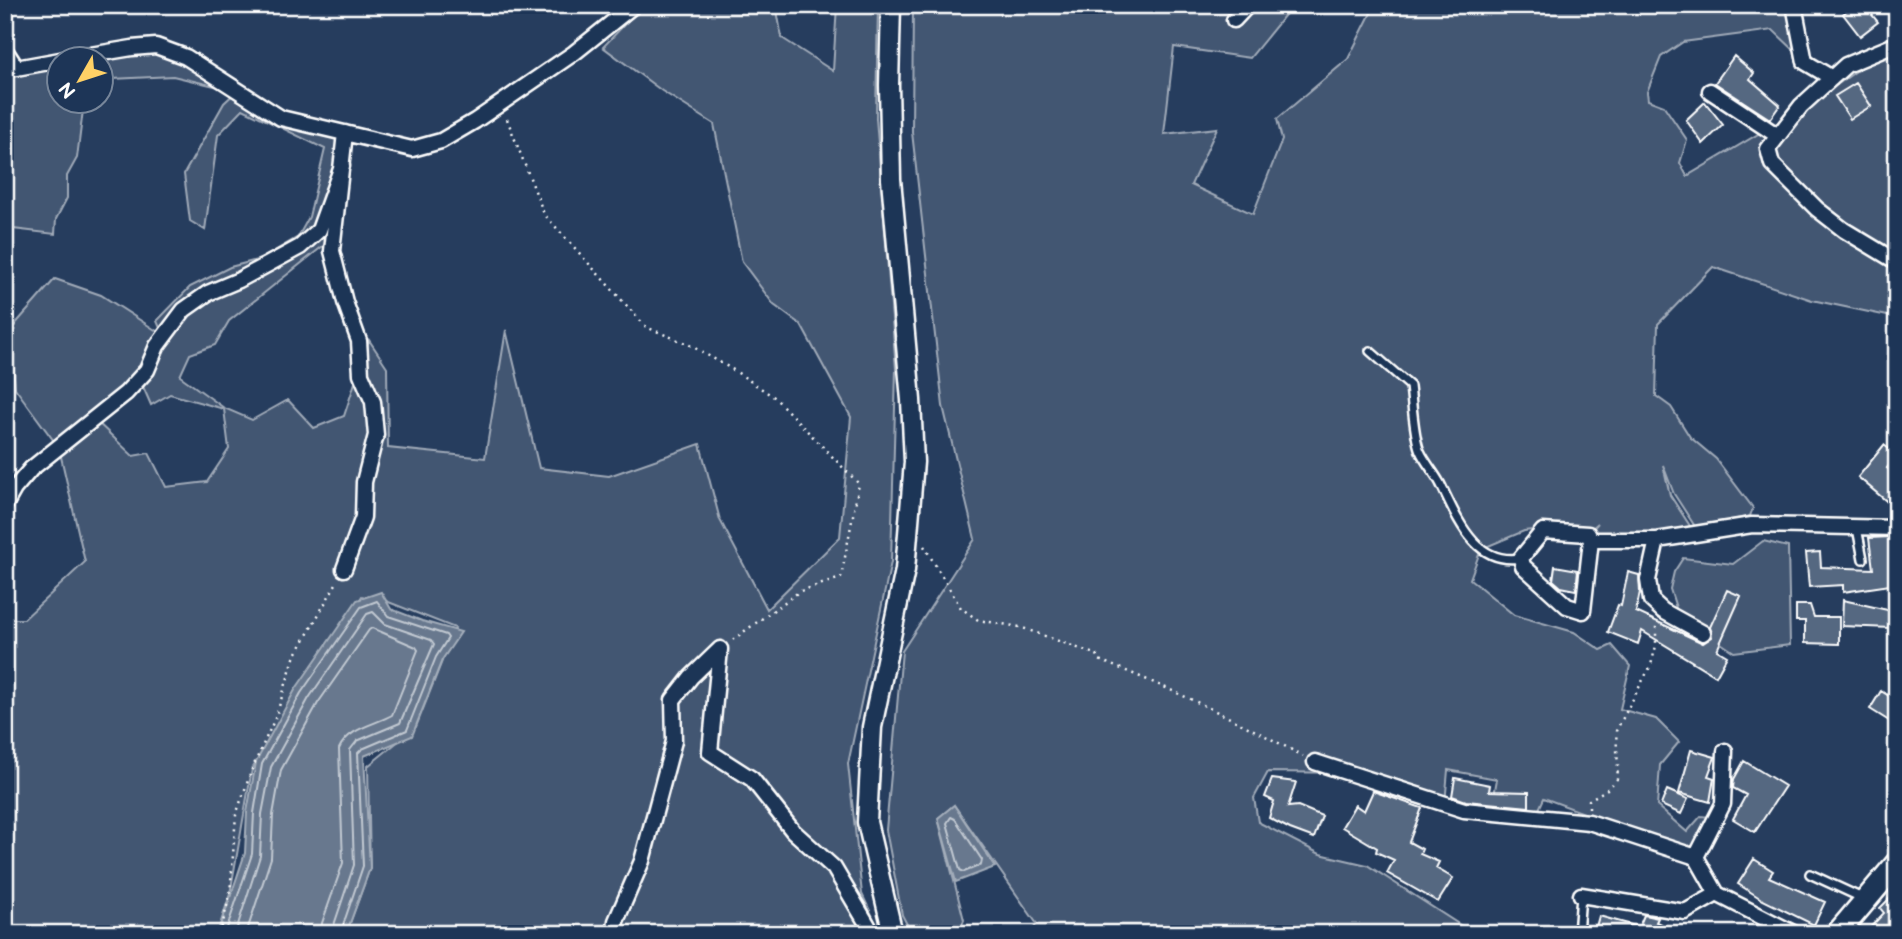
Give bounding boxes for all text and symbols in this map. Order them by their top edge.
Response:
north arrow [46,46,116,116]
text: N [55,77,81,103]

